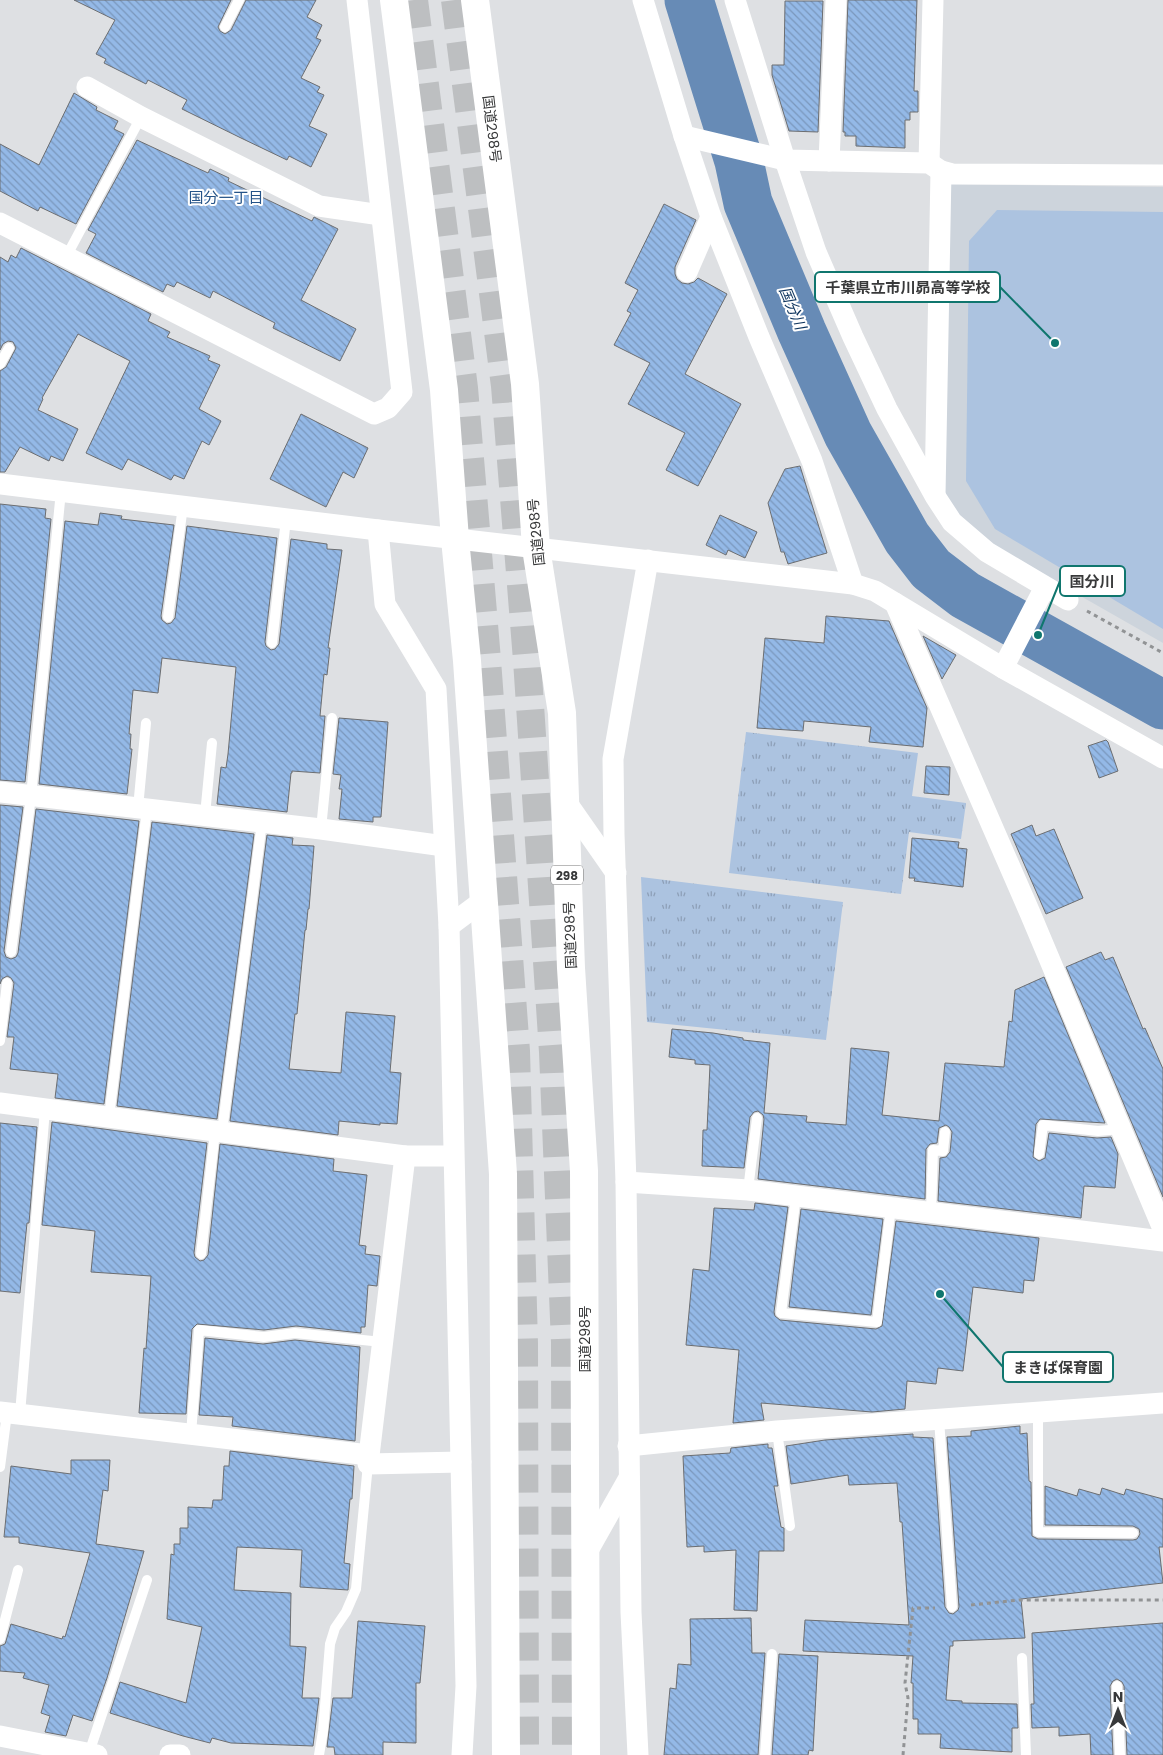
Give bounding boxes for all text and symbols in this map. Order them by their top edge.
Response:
street label: 国道298号 [478,94,506,164]
district label: 国分一丁目 [188,187,264,208]
callout: 千葉県立市川昴高等学校 [815,272,1000,302]
text: 千葉県立市川昴高等学校 [825,277,991,298]
water label: 国分川 [775,283,812,335]
street label: 国道298号 [523,497,549,567]
callout: 国分川 [1060,566,1125,596]
text: 国分川 [1069,571,1115,592]
road number: 298 [551,866,583,884]
street label: 国道298号 [559,901,581,969]
street label: 国道298号 [575,1305,595,1373]
callout: まきば保育園 [1003,1352,1113,1382]
text: まきば保育園 [1013,1357,1103,1378]
north arrow [1093,1685,1143,1735]
text: N [1113,1687,1123,1707]

